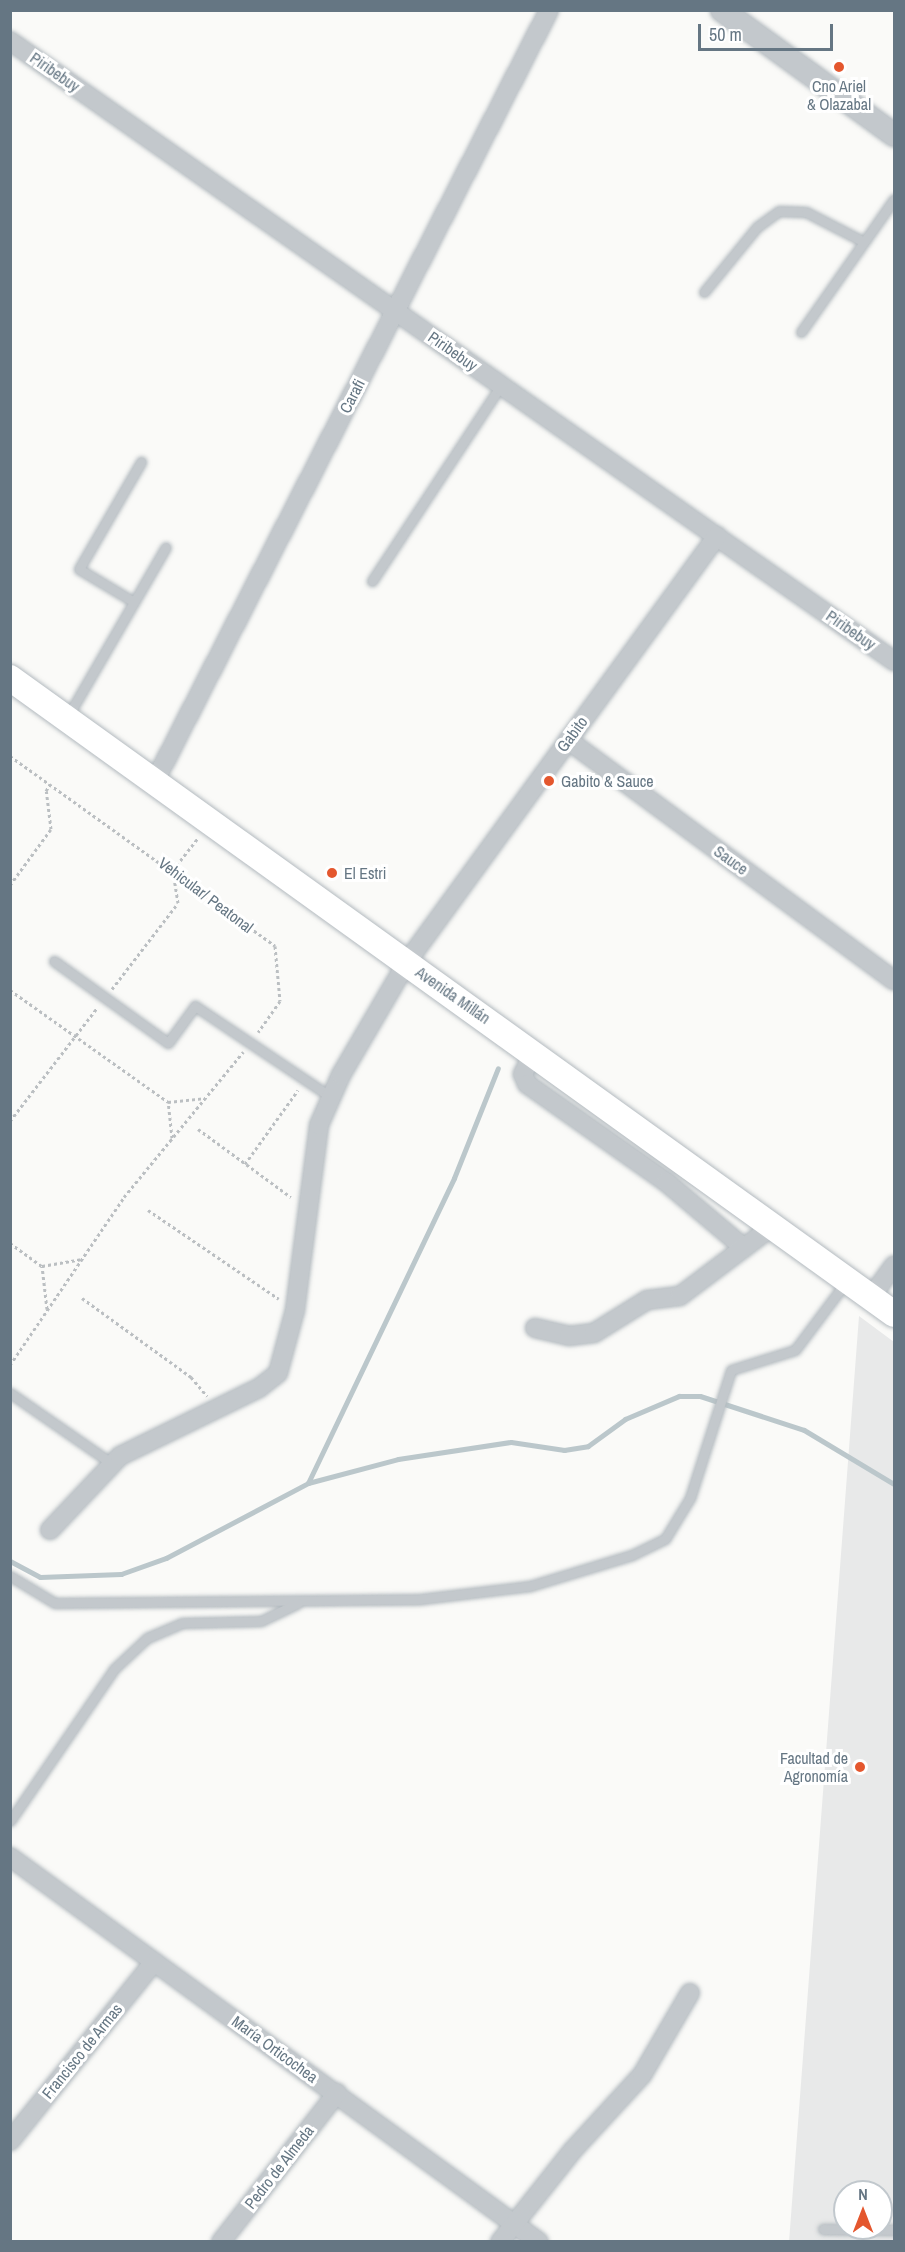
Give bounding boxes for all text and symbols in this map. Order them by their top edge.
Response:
scale bar [701,12,836,50]
text: 50 m [709,22,742,47]
street label: Piribebuy [26,48,84,96]
marker: Cno Ariel & Olazabal [832,60,846,74]
place label: Cno Ariel & Olazabal [807,76,871,114]
street label: Piribebuy [424,327,482,375]
street label: Carafi [335,376,369,416]
street label: Piribebuy [822,606,880,654]
street label: Gabito [553,712,591,756]
place label: Gabito & Sauce [561,771,654,791]
marker: Gabito & Sauce [542,774,556,788]
street label: Sauce [710,841,752,879]
street label: Vehicular/ Peatonal [155,853,257,937]
place label: El Estri [344,863,386,883]
marker: El Estri [325,866,339,880]
street label: Avenida Millán [412,962,494,1028]
place label: Facultad de Agronomía [780,1748,848,1786]
marker: Facultad de Agronomía [853,1760,867,1774]
street label: Francisco de Armas [38,1999,126,2103]
street label: María Orticochea [228,2011,322,2087]
street label: Pedro de Almeda [240,2121,318,2213]
north arrow [833,2180,893,2240]
text: N [858,2183,868,2205]

